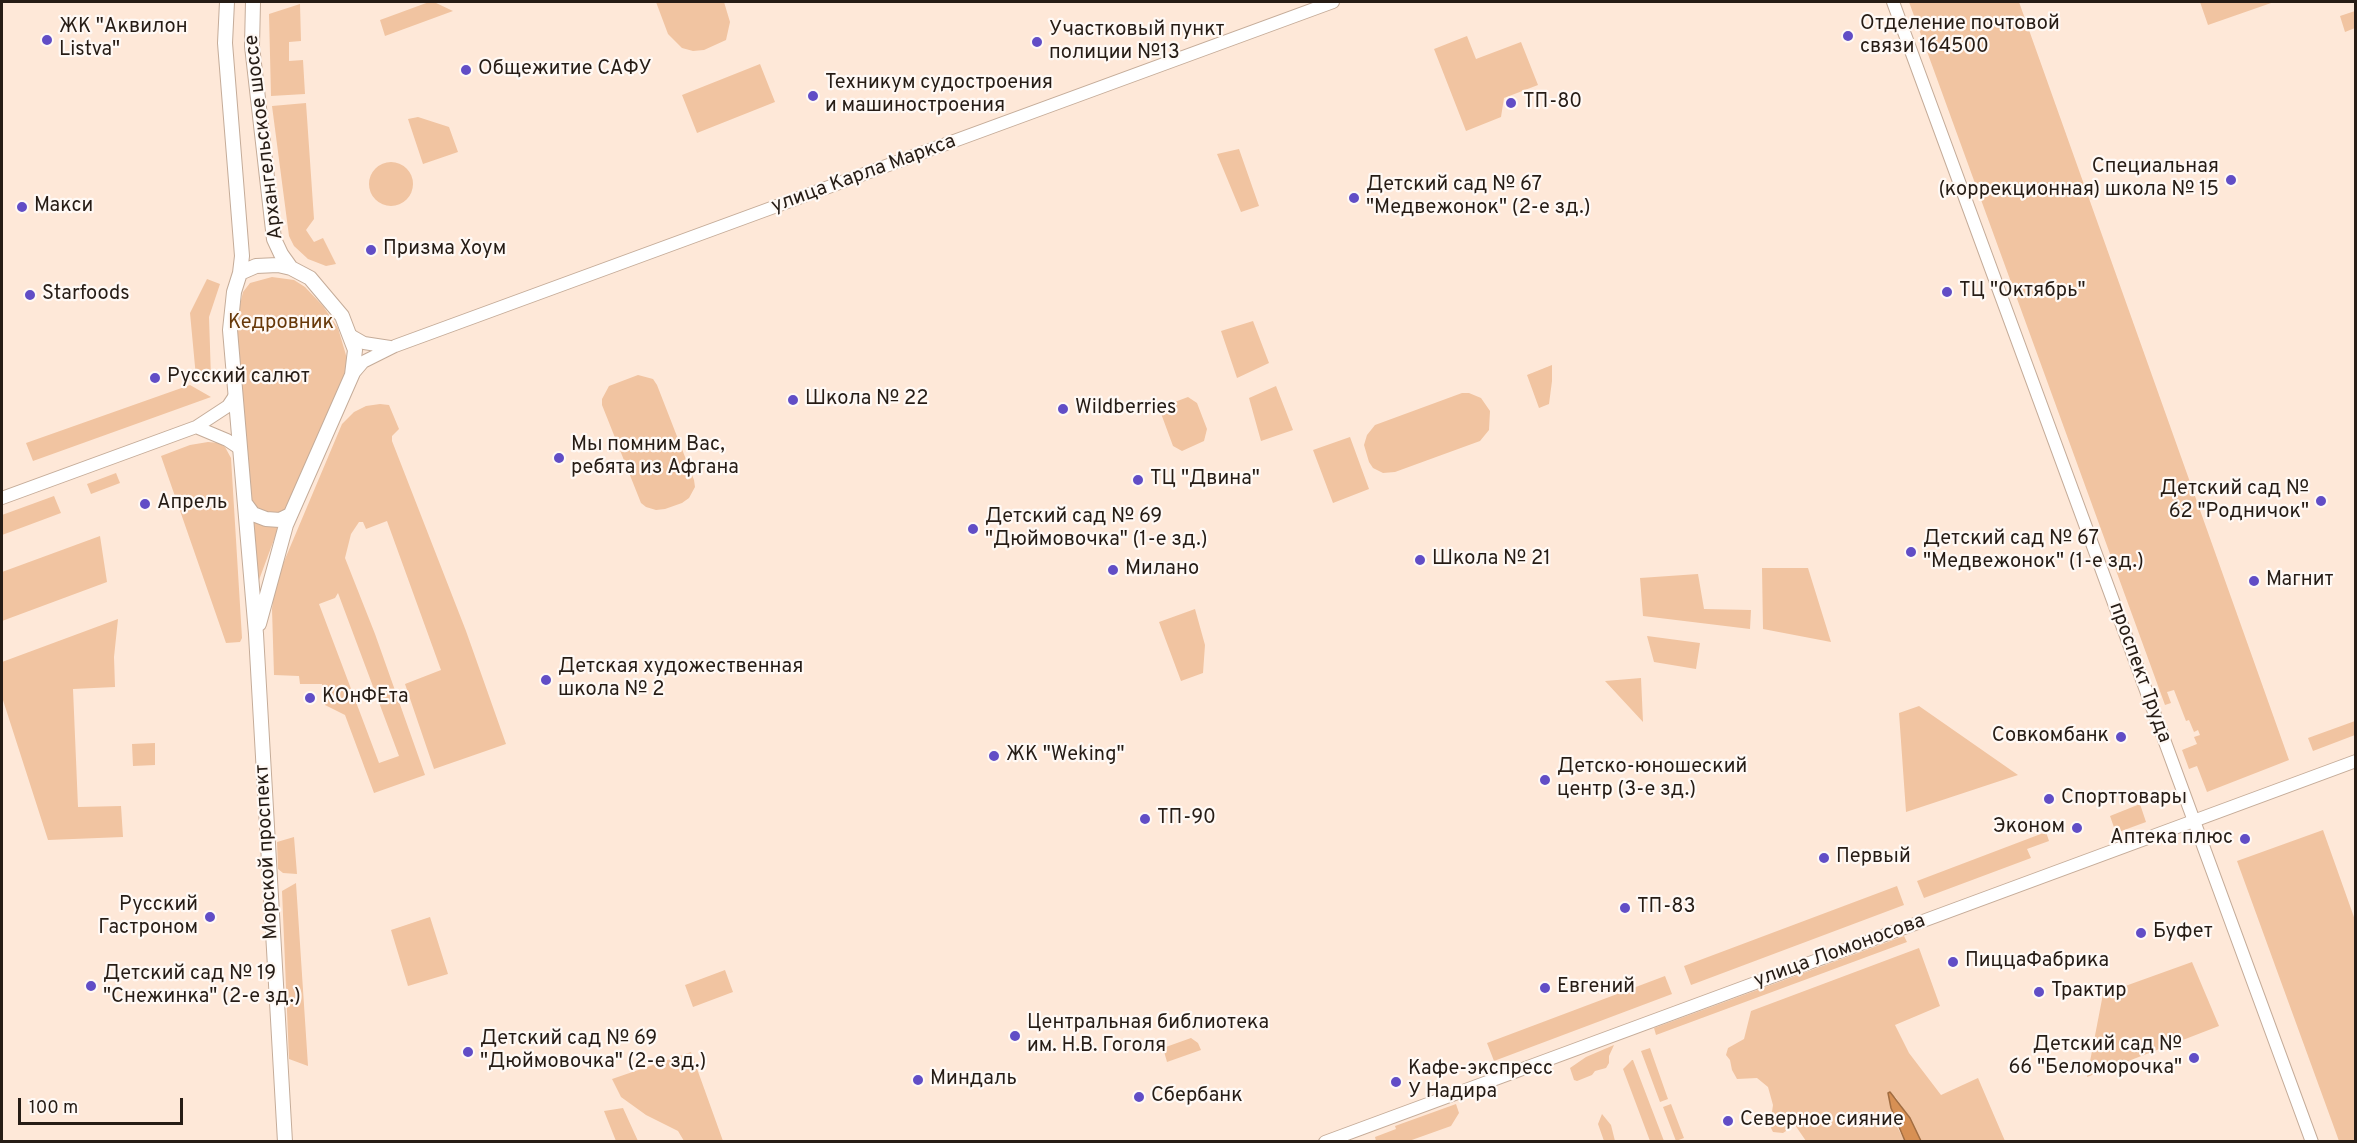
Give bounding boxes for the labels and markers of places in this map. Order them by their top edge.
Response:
place label: Отделение почтовой связи 164500 [1860,13,2060,60]
place label: ЖК "Аквилон Listva" [59,16,188,63]
place label: Участковый пункт полиции №13 [1049,19,1225,66]
marker: Отделение почтовой связи 164500 [1841,29,1855,43]
marker: ЖК "Аквилон Listva" [40,33,54,47]
marker: Участковый пункт полиции №13 [1030,35,1044,49]
place label: Общежитие САФУ [478,58,652,82]
marker: Общежитие САФУ [459,63,473,77]
place label: Техникум судостроения и машиностроения [825,72,1053,119]
marker: Техникум судостроения и машиностроения [806,89,820,103]
place label: ТП-80 [1523,91,1582,115]
marker: ТП-80 [1504,96,1518,110]
place label: Специальная (коррекционная) школа № 15 [1939,156,2219,203]
marker: Специальная (коррекционная) школа № 15 [2224,173,2238,187]
place label: Детский сад № 67 "Медвежонок" (2-е зд.) [1366,174,1591,221]
marker: Детский сад № 67 "Медвежонок" (2-е зд.) [1347,191,1361,205]
place label: Макси [34,195,93,219]
marker: Макси [15,200,29,214]
place label: Призма Хоум [383,238,506,262]
marker: Призма Хоум [364,243,378,257]
place label: ТЦ "Октябрь" [1959,280,2086,304]
place label: Starfoods [42,283,130,307]
marker: ТЦ "Октябрь" [1940,285,1954,299]
marker: Starfoods [23,288,37,302]
place label: Русский салют [167,366,310,390]
marker: Русский салют [148,371,162,385]
place label: Школа № 22 [805,388,928,412]
marker: Школа № 22 [786,393,800,407]
place label: Wildberries [1075,397,1176,421]
marker: Wildberries [1056,402,1070,416]
place label: Мы помним Вас, ребята из Афгана [571,434,739,481]
marker: Мы помним Вас, ребята из Афгана [552,451,566,465]
place label: ТЦ "Двина" [1150,468,1260,492]
marker: ТЦ "Двина" [1131,473,1145,487]
place label: Детский сад № 62 "Родничок" [2160,478,2309,525]
place label: Апрель [157,492,227,516]
marker: Детский сад № 62 "Родничок" [2314,494,2328,508]
marker: Апрель [138,497,152,511]
place label: Детский сад № 69 "Дюймовочка" (1-е зд.) [985,506,1207,553]
marker: Детский сад № 69 "Дюймовочка" (1-е зд.) [966,522,980,536]
place label: Детский сад № 67 "Медвежонок" (1-е зд.) [1923,528,2144,575]
marker: Детский сад № 67 "Медвежонок" (1-е зд.) [1904,545,1918,559]
place label: Школа № 21 [1432,548,1551,572]
marker: Школа № 21 [1413,553,1427,567]
place label: Милано [1125,558,1199,582]
marker: Милано [1106,563,1120,577]
place label: Магнит [2266,569,2334,593]
marker: Магнит [2247,574,2261,588]
place label: Детская художественная школа № 2 [558,656,803,703]
marker: Детская художественная школа № 2 [539,673,553,687]
place label: КОнФЕта [322,686,408,710]
marker: КОнФЕта [303,691,317,705]
place label: Совкомбанк [1992,725,2109,749]
marker: Совкомбанк [2114,730,2128,744]
place label: ЖК "Weking" [1006,744,1125,768]
marker: ЖК "Weking" [987,749,1001,763]
place label: Детско-юношеский центр (3-е зд.) [1557,756,1747,803]
marker: Детско-юношеский центр (3-е зд.) [1538,773,1552,787]
place label: Спорттовары [2061,787,2187,811]
marker: Спорттовары [2042,792,2056,806]
place label: ТП-90 [1157,807,1216,831]
marker: ТП-90 [1138,812,1152,826]
place label: Эконом [1993,816,2065,840]
marker: Эконом [2070,821,2084,835]
place label: Аптека плюс [2110,827,2233,851]
marker: Аптека плюс [2238,832,2252,846]
place label: Первый [1836,846,1911,870]
marker: Первый [1817,851,1831,865]
place label: Русский Гастроном [98,894,198,941]
place label: ТП-83 [1637,896,1696,920]
marker: ТП-83 [1618,901,1632,915]
marker: Русский Гастроном [203,910,217,924]
place label: Буфет [2153,921,2213,945]
marker: Буфет [2134,926,2148,940]
place label: ПиццаФабрика [1965,950,2109,974]
marker: ПиццаФабрика [1946,955,1960,969]
place label: Детский сад № 19 "Снежинка" (2-е зд.) [103,963,301,1010]
place label: Евгений [1557,976,1635,1000]
marker: Детский сад № 19 "Снежинка" (2-е зд.) [84,979,98,993]
place label: Трактир [2051,980,2127,1004]
marker: Евгений [1538,981,1552,995]
marker: Трактир [2032,985,2046,999]
place label: Центральная библиотека им. Н.В. Гоголя [1027,1012,1269,1059]
place label: Детский сад № 69 "Дюймовочка" (2-е зд.) [480,1028,706,1075]
marker: Центральная библиотека им. Н.В. Гоголя [1008,1029,1022,1043]
place label: Детский сад № 66 "Беломорочка" [2008,1034,2182,1081]
marker: Детский сад № 69 "Дюймовочка" (2-е зд.) [461,1045,475,1059]
marker: Детский сад № 66 "Беломорочка" [2187,1051,2201,1065]
place label: Кафе-экспресс У Надира [1408,1058,1553,1105]
place label: Миндаль [930,1068,1017,1092]
marker: Миндаль [911,1073,925,1087]
marker: Кафе-экспресс У Надира [1389,1075,1403,1089]
place label: Сбербанк [1151,1085,1243,1109]
marker: Сбербанк [1132,1090,1146,1104]
place label: Северное сияние [1740,1109,1904,1133]
marker: Северное сияние [1721,1114,1735,1128]

